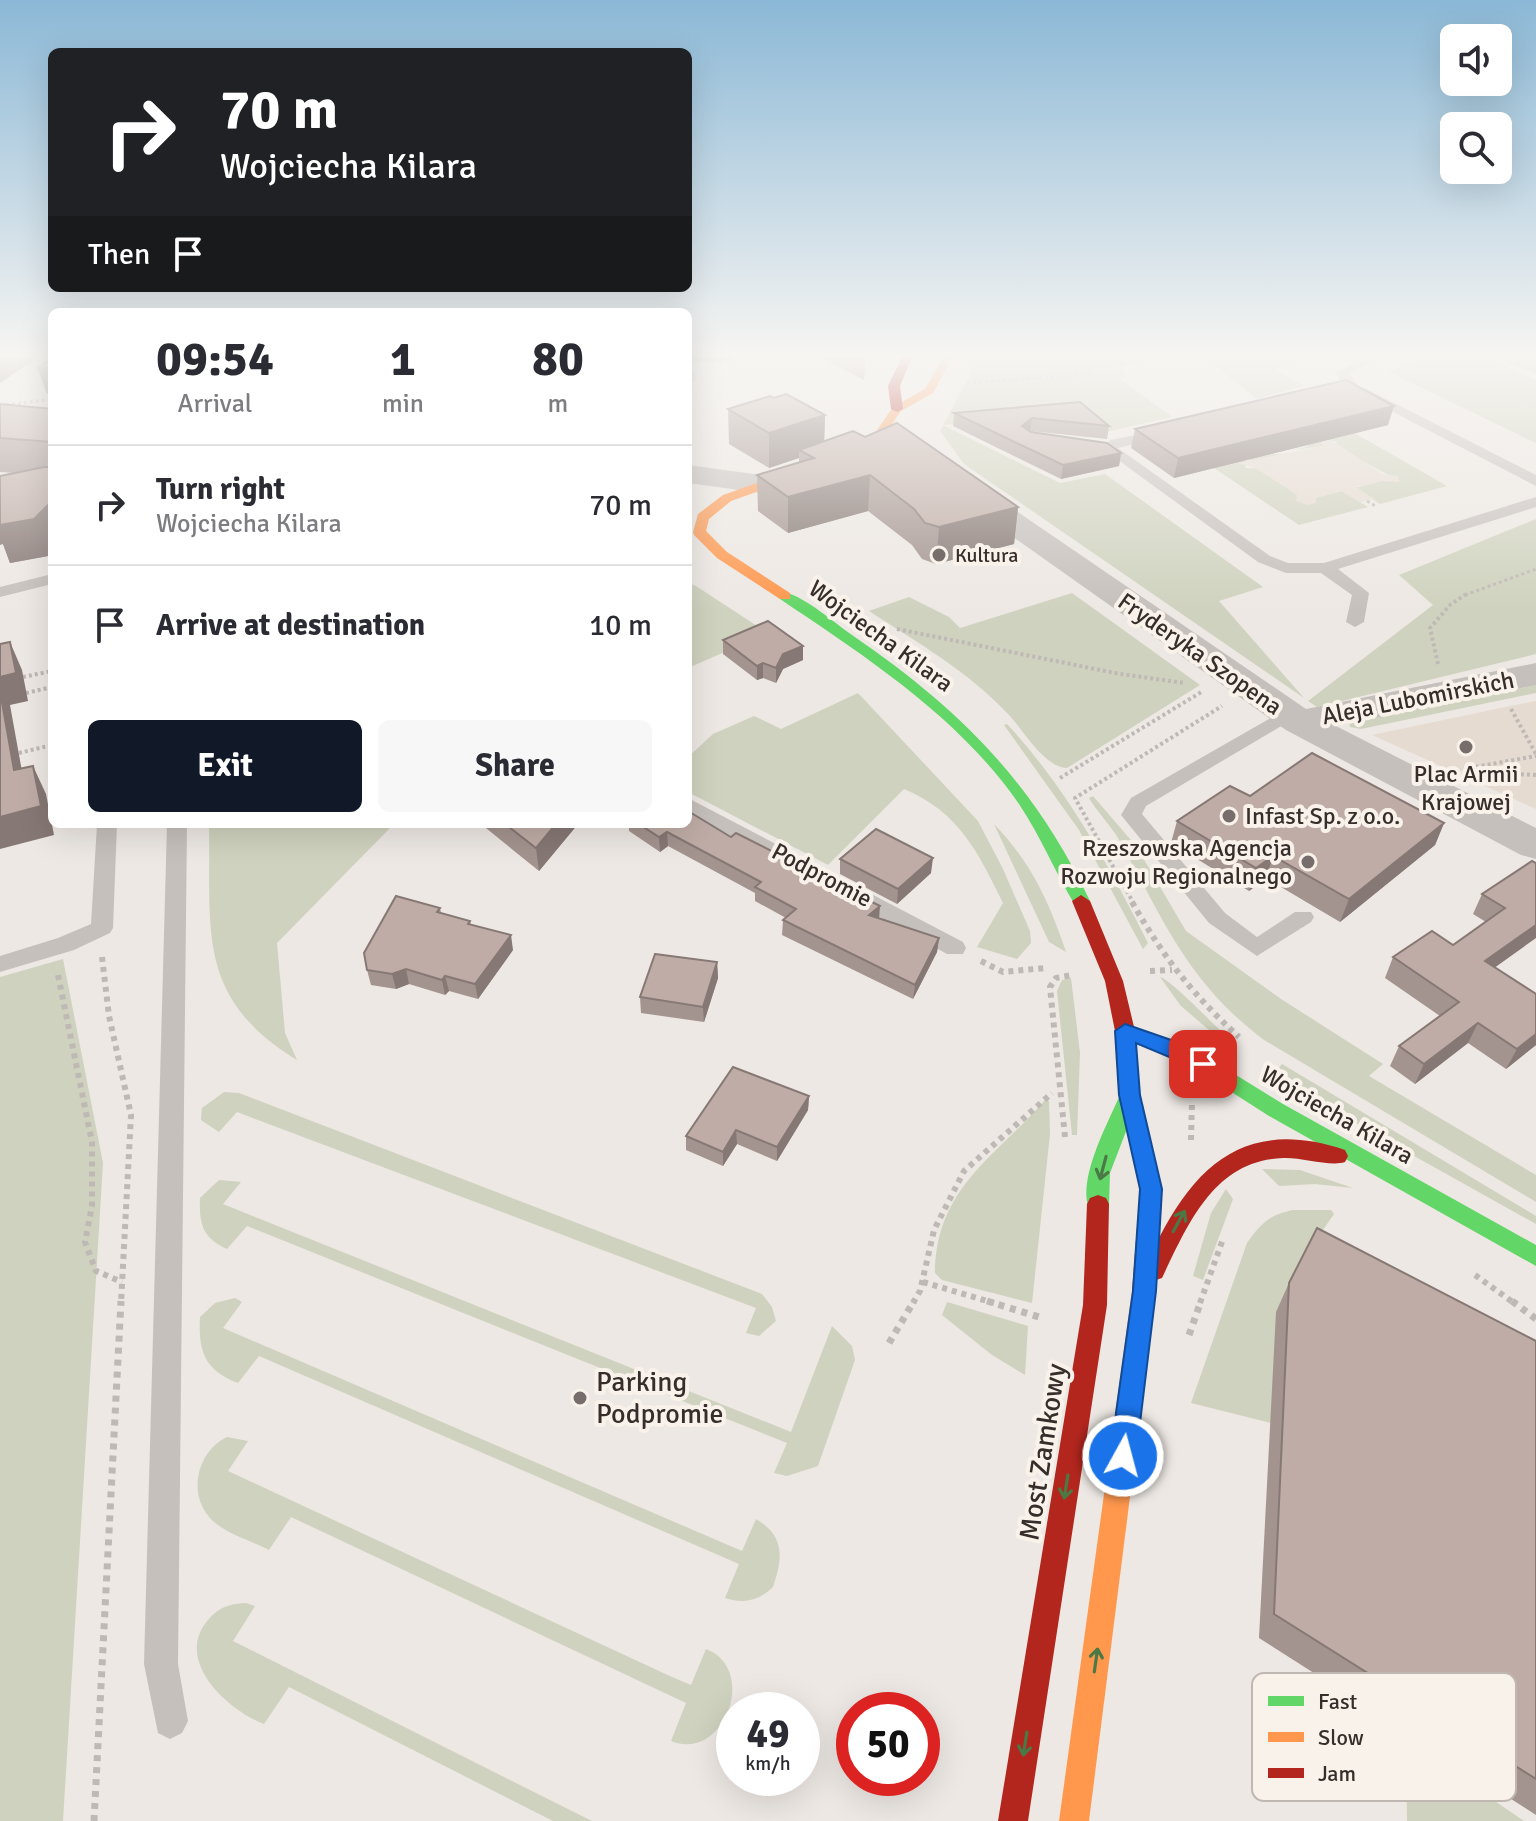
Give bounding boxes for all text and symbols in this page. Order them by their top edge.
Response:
map controls [1440,24,1512,184]
button: sound [1440,24,1512,96]
text: 70 m [220,75,338,144]
icon: right [88,80,192,184]
button: search [1440,112,1512,184]
text: Wojciecha Kilara [220,144,477,189]
icon: arrive [166,232,210,276]
text: Then [88,236,150,273]
text: 09:54 [156,330,274,389]
text: 1 [390,330,416,389]
text: 80 [532,330,584,389]
text: Arrival [178,388,252,420]
text: min [382,388,424,420]
text: m [548,388,568,420]
text: Turn right [156,471,285,508]
icon: right [88,483,132,527]
text: 70 m [589,487,652,524]
text: Wojciecha Kilara [156,508,342,540]
place label: Kultura [955,543,1018,568]
marker: Kultura [930,546,948,564]
street label: Wojciecha Kilara [803,573,959,699]
street label: Fryderyka Szopena [1112,586,1288,722]
icon: arrive [88,603,132,647]
text: Arrive at destination [156,607,425,644]
text: 10 m [589,607,652,644]
street label: Aleja Lubomirskich [1319,665,1517,731]
button: Exit [88,720,362,812]
button: Share [378,720,652,812]
marker: Plac Armii Krajowej [1457,738,1475,756]
place label: Plac Armii Krajowej [1413,759,1519,817]
place label: Infast Sp. z o.o. [1245,801,1400,831]
marker: Infast Sp. z o.o. [1220,807,1238,825]
place label: Rzeszowska Agencja Rozwoju Regionalnego [1060,833,1292,891]
street label: Podpromie [767,836,877,914]
marker: Rzeszowska Agencja Rozwoju Regionalnego [1299,853,1317,871]
pin [1169,1030,1237,1098]
icon: arrive [1181,1042,1225,1086]
street label: Wojciecha Kilara [1255,1059,1419,1171]
one-way arrow [1094,1155,1109,1181]
one-way arrow [1172,1210,1187,1234]
street label: Most Zamkowy [1012,1361,1074,1543]
place label: Parking Podpromie [596,1365,724,1431]
marker: Parking Podpromie [571,1389,589,1407]
position arrow [1081,1414,1165,1498]
one-way arrow [1058,1474,1073,1499]
one-way arrow [1089,1648,1104,1674]
legend [1252,1673,1516,1801]
text: Fast [1318,1688,1358,1715]
speed limit sign: 50 [836,1692,940,1796]
text: 49 [746,1709,790,1759]
text: Slow [1318,1724,1364,1751]
one-way arrow [1017,1730,1032,1756]
text: km/h [745,1751,791,1776]
text: Jam [1318,1760,1356,1787]

